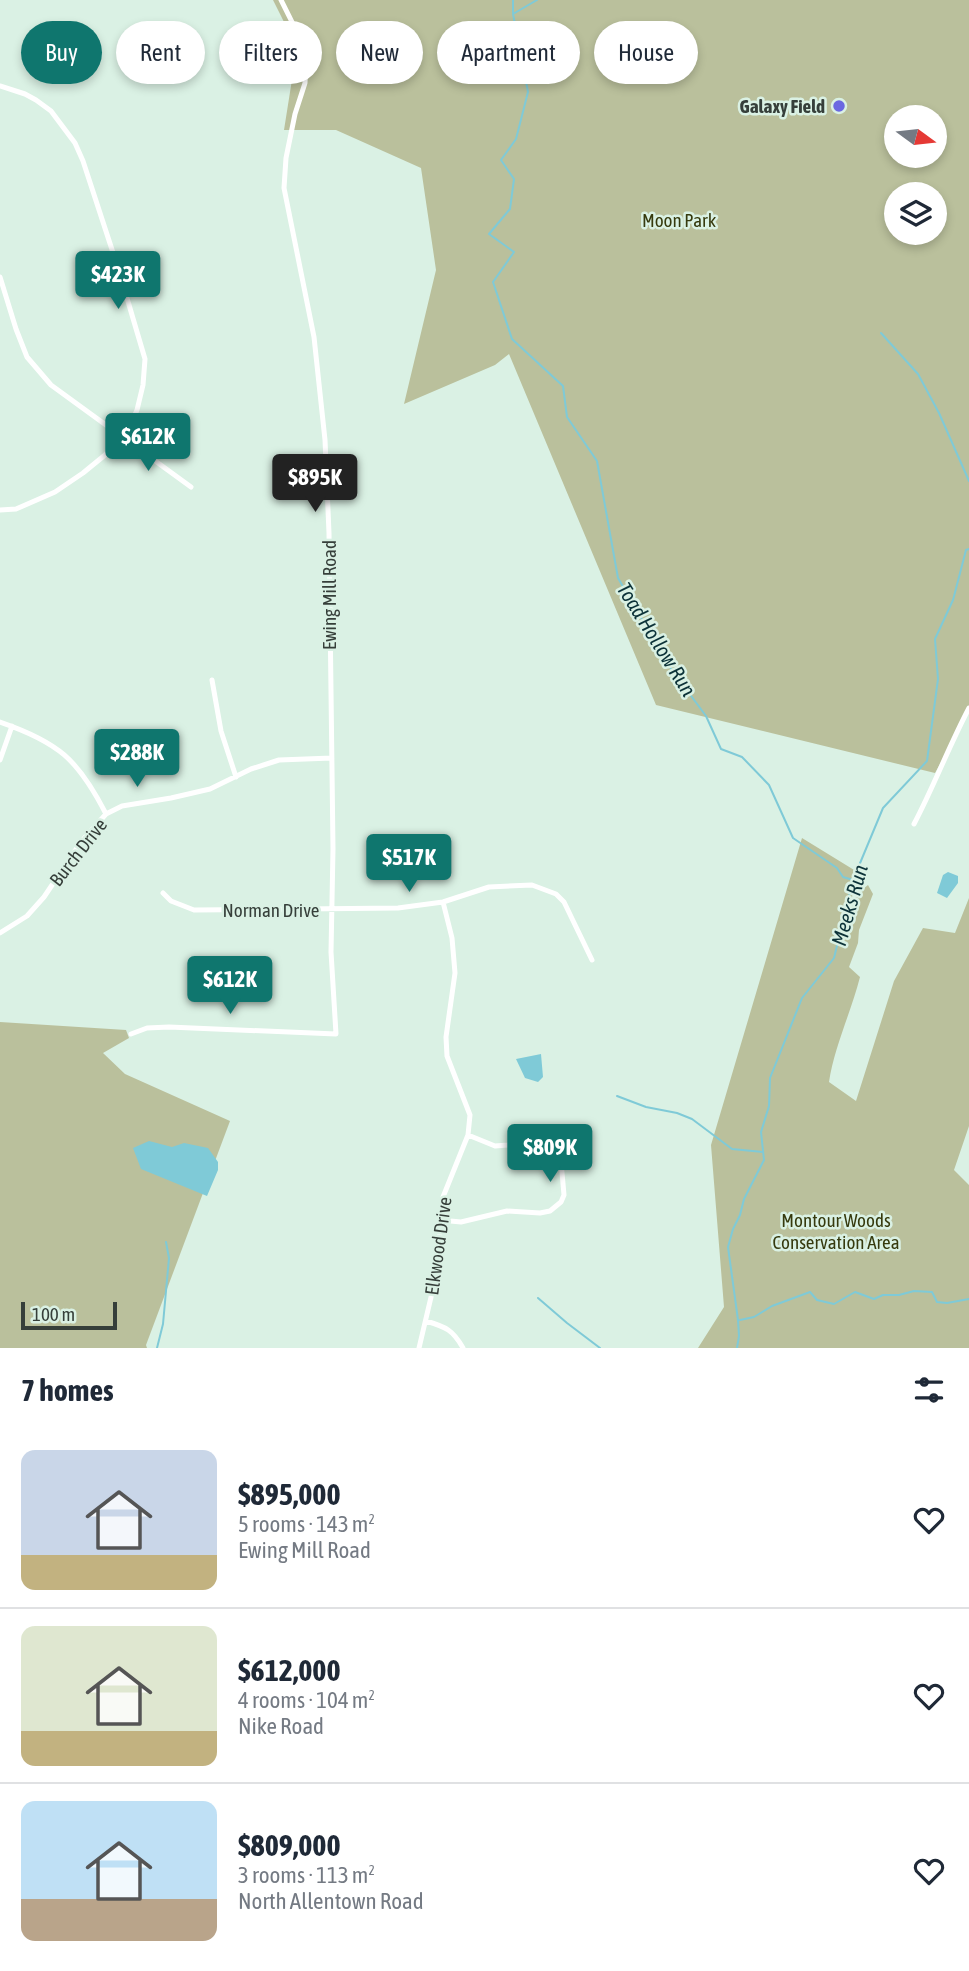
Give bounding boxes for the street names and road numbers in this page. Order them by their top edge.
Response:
street label: Ewing Mill Road [318,540,340,650]
street label: Burch Drive [45,814,111,890]
street label: Norman Drive [223,899,319,921]
street label: Elkwood Drive [420,1195,456,1297]

